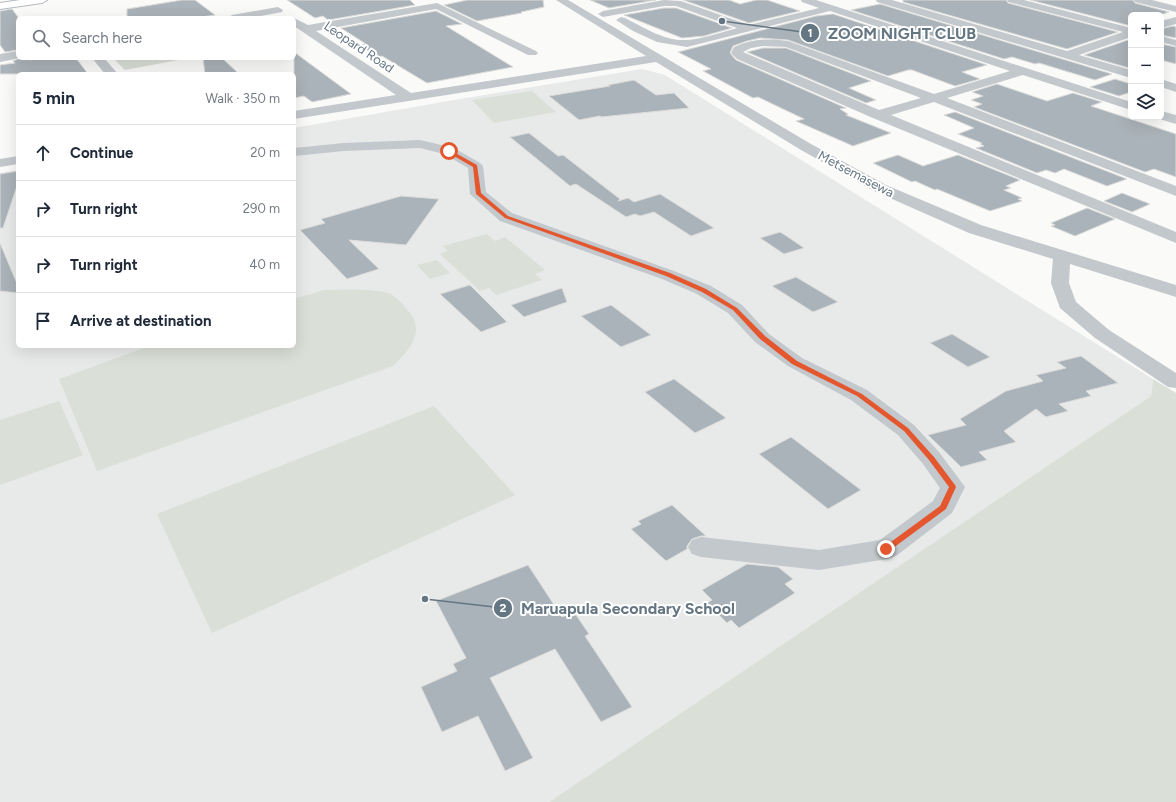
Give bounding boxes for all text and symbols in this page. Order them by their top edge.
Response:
map controls [1128,12,1164,120]
button: + [1128,12,1164,48]
search box [16,16,296,60]
street label: Leopard Road [321,18,397,76]
callout: ZOOM NIGHT CLUB [800,19,984,47]
text: ZOOM NIGHT CLUB [828,24,976,43]
text: 1 [807,26,813,40]
icon: search [30,27,52,49]
text: Search here [62,29,142,47]
button: − [1128,48,1164,84]
button: layers [1128,84,1164,120]
text: 5 min [32,88,75,108]
text: Walk · 350 m [205,91,280,106]
icon: ahead [32,142,54,164]
route start [440,142,458,160]
text: Continue [70,144,133,162]
text: 20 m [250,145,280,160]
street label: Metsemasewa [816,148,896,200]
icon: right [32,198,54,220]
text: Turn right [70,200,138,218]
text: 290 m [243,201,280,216]
icon: right [32,254,54,276]
text: Turn right [70,256,138,274]
text: 40 m [249,257,280,272]
icon: arrive [32,310,54,332]
text: Arrive at destination [70,312,211,330]
route end [877,540,895,558]
callout: Maruapula Secondary School [493,594,743,622]
text: Maruapula Secondary School [521,599,735,618]
text: 2 [500,601,507,615]

